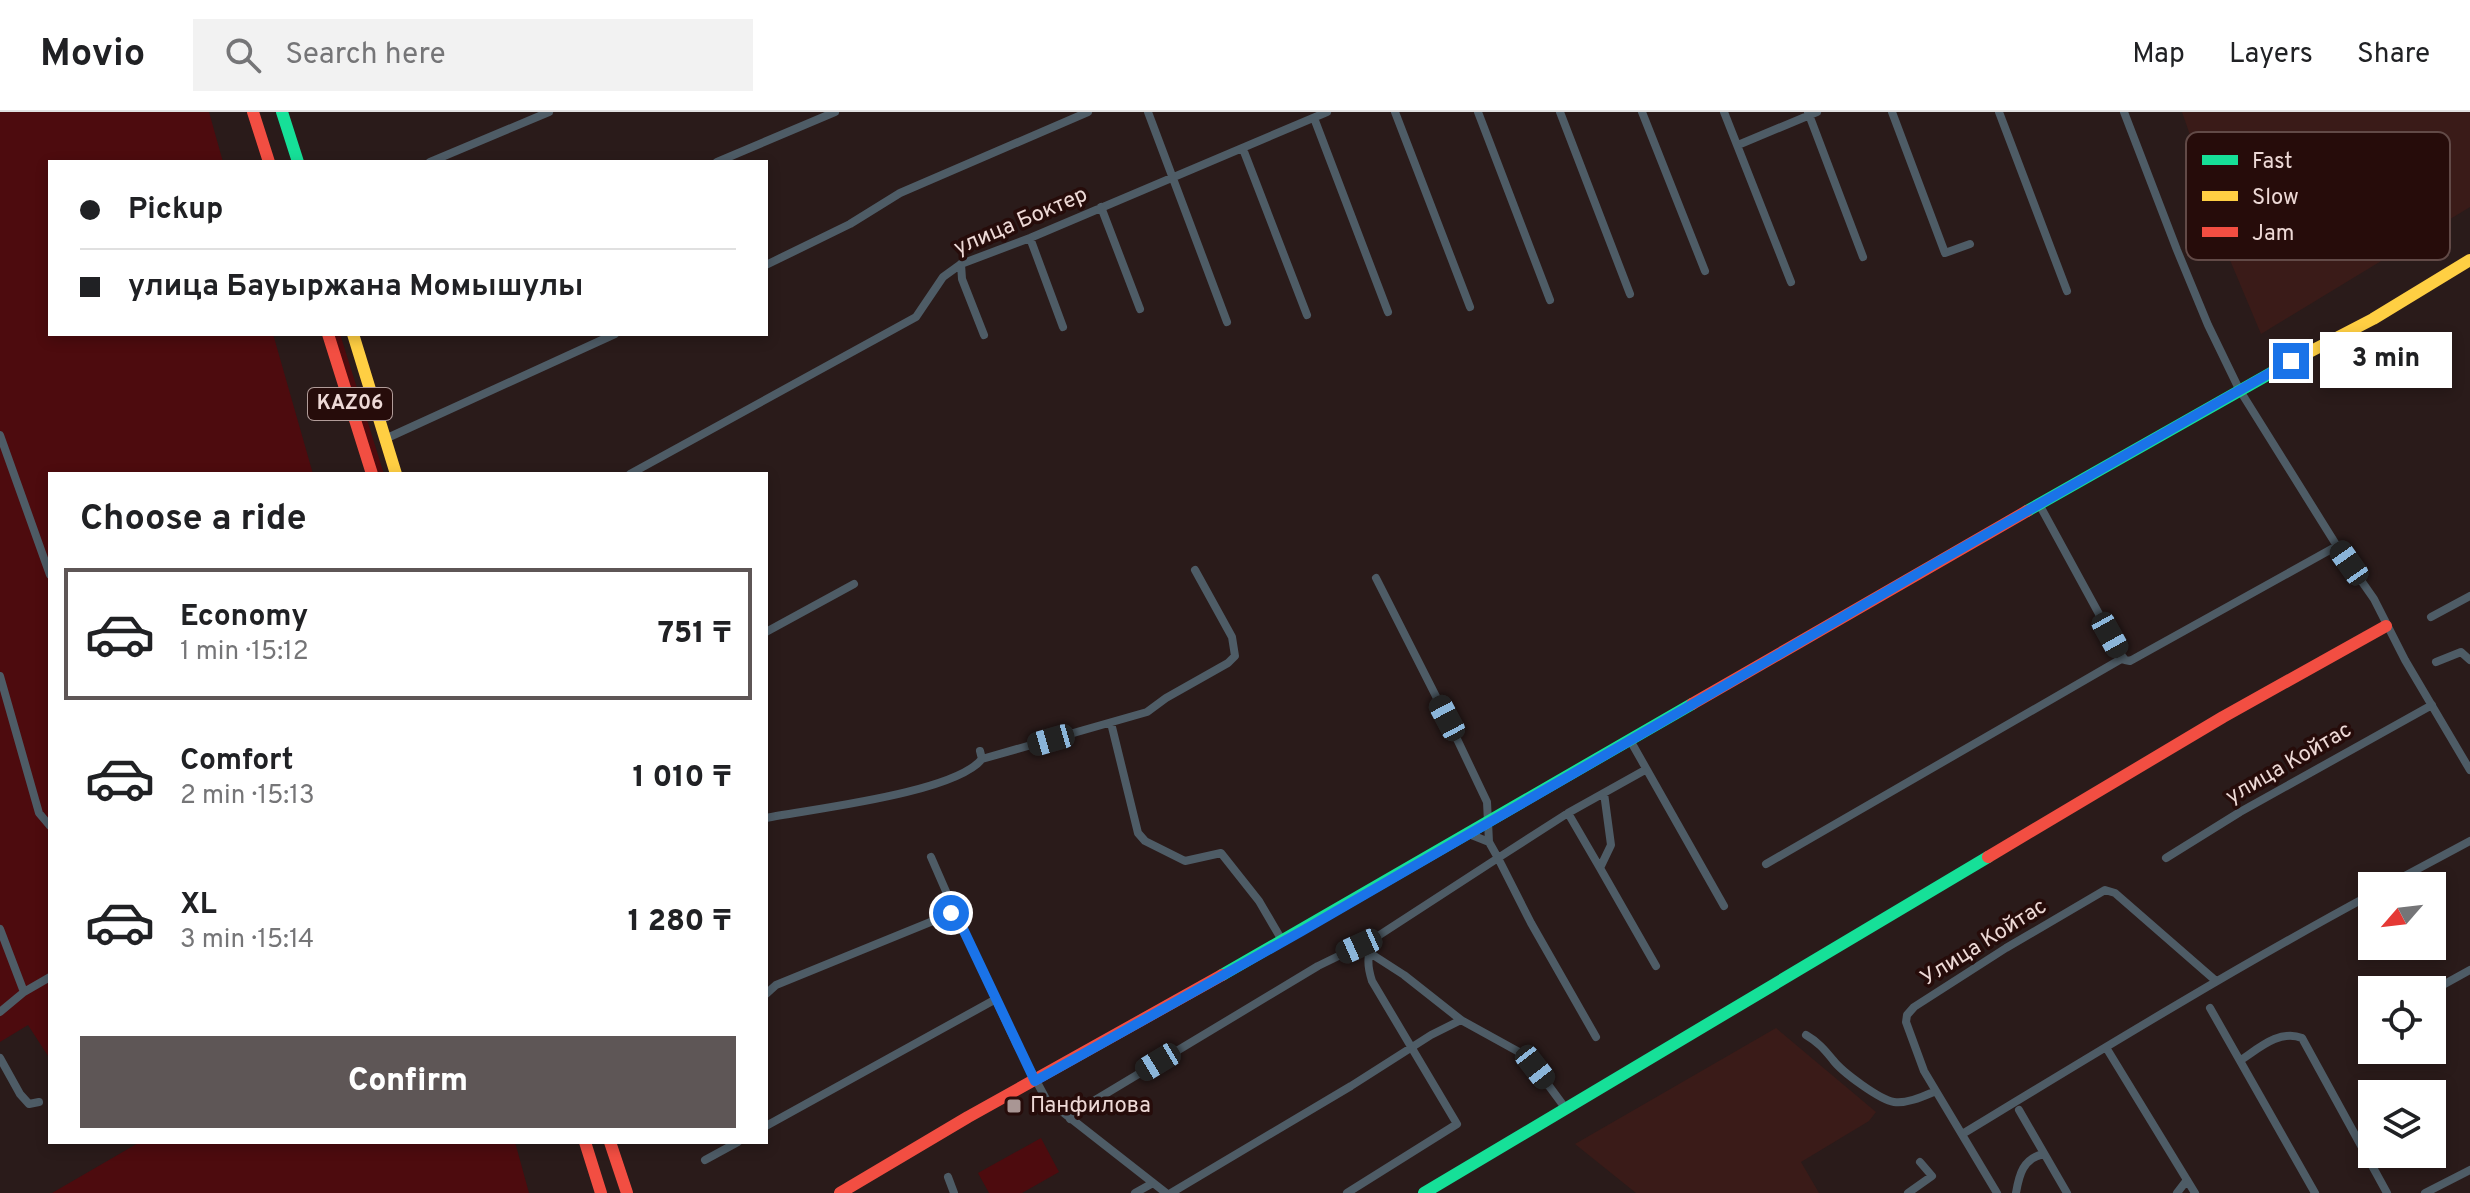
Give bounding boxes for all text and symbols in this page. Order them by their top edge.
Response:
search box [193,19,753,91]
text: Movio [40,31,145,80]
icon: search [221,33,265,77]
text: Search here [285,37,446,74]
text: Map [2132,37,2185,73]
text: Layers [2229,37,2313,73]
text: Share [2357,37,2430,73]
legend [2186,132,2450,260]
text: Fast [2252,149,2293,176]
street label: улица Боктер [950,182,1092,262]
text: Slow [2252,185,2299,212]
text: Pickup [128,192,223,229]
text: Jam [2252,221,2295,248]
text: улица Бауыржана Момышулы [128,269,583,306]
callout: 3 min [2319,333,2451,389]
route end [2273,343,2309,379]
text: 3 min [2352,343,2420,376]
road number: KАZ06 [308,388,392,420]
text: Choose a ride [80,497,306,543]
car [2325,536,2373,590]
icon: car [84,598,156,670]
text: Economy [180,599,308,636]
car [2088,608,2132,662]
text: 751 ₸ [658,616,732,653]
text: 1 min · 15:12 [180,636,309,669]
car [1425,691,1469,745]
street label: улица Койтас [2221,717,2357,811]
car [1025,722,1077,758]
icon: car [84,742,156,814]
text: Comfort [180,743,293,780]
text: 1 010 ₸ [632,760,732,797]
text: 2 min · 15:13 [180,780,315,813]
north arrow [2358,872,2446,960]
map controls [2358,872,2446,1168]
icon: car [84,886,156,958]
text: XL [180,887,217,924]
street label: Улица Койтас [1916,893,2052,993]
route start [933,895,969,931]
text: 1 280 ₸ [628,904,732,941]
text: 3 min · 15:14 [180,924,314,957]
car [1332,925,1386,967]
button: locate [2358,976,2446,1064]
button: Confirm [80,1036,736,1128]
car [1131,1039,1185,1085]
car [1511,1041,1559,1093]
button: layers [2358,1080,2446,1168]
place label: Панфилова [1030,1093,1151,1120]
marker: Панфилова [1005,1097,1023,1115]

